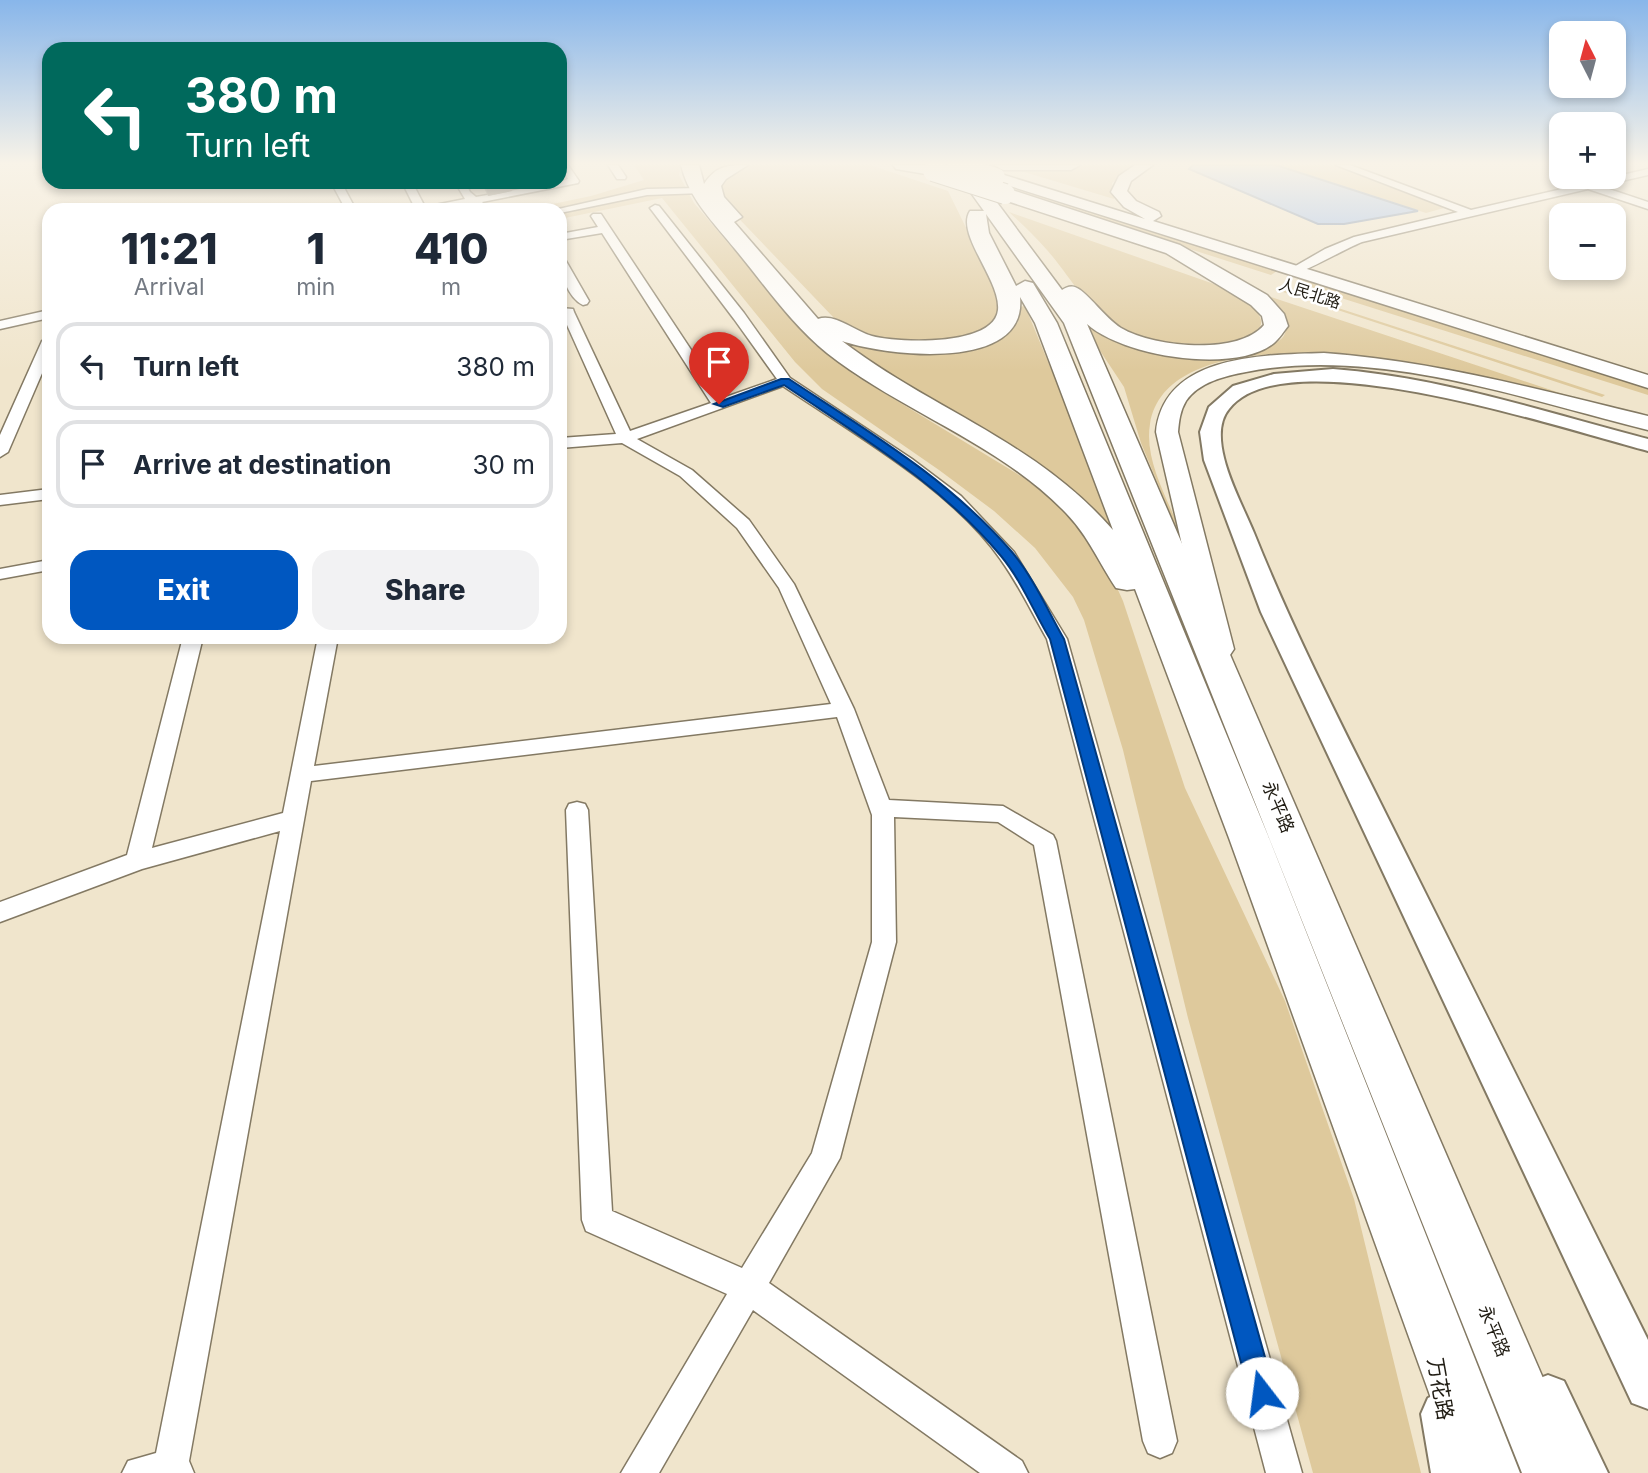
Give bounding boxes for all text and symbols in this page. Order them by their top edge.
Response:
north arrow [1549,21,1626,98]
map controls [1549,21,1626,280]
text: 380 m [185,66,338,125]
icon: left [70,70,161,161]
button: + [1549,112,1626,189]
text: Turn left [185,126,310,165]
button: − [1549,203,1626,280]
text: 11:21 [120,223,218,274]
text: 1 [307,223,325,274]
text: 410 [414,223,489,274]
text: Arrival [134,273,204,301]
text: min [296,273,335,301]
text: m [441,273,461,301]
street label: 人民北路 [1276,274,1344,312]
pin [689,332,749,404]
icon: arrive [700,343,738,381]
icon: left [74,347,112,385]
text: Turn left [133,351,239,382]
text: 380 m [456,351,535,382]
icon: arrive [74,445,112,483]
text: Arrive at destination [133,449,392,480]
text: 30 m [472,449,535,480]
button: Exit [70,550,298,630]
button: Share [312,550,539,630]
street label: 永平路 [1258,778,1299,836]
street label: 永平路 [1475,1302,1514,1360]
position arrow [1225,1356,1299,1430]
street label: 万花路 [1423,1356,1458,1422]

